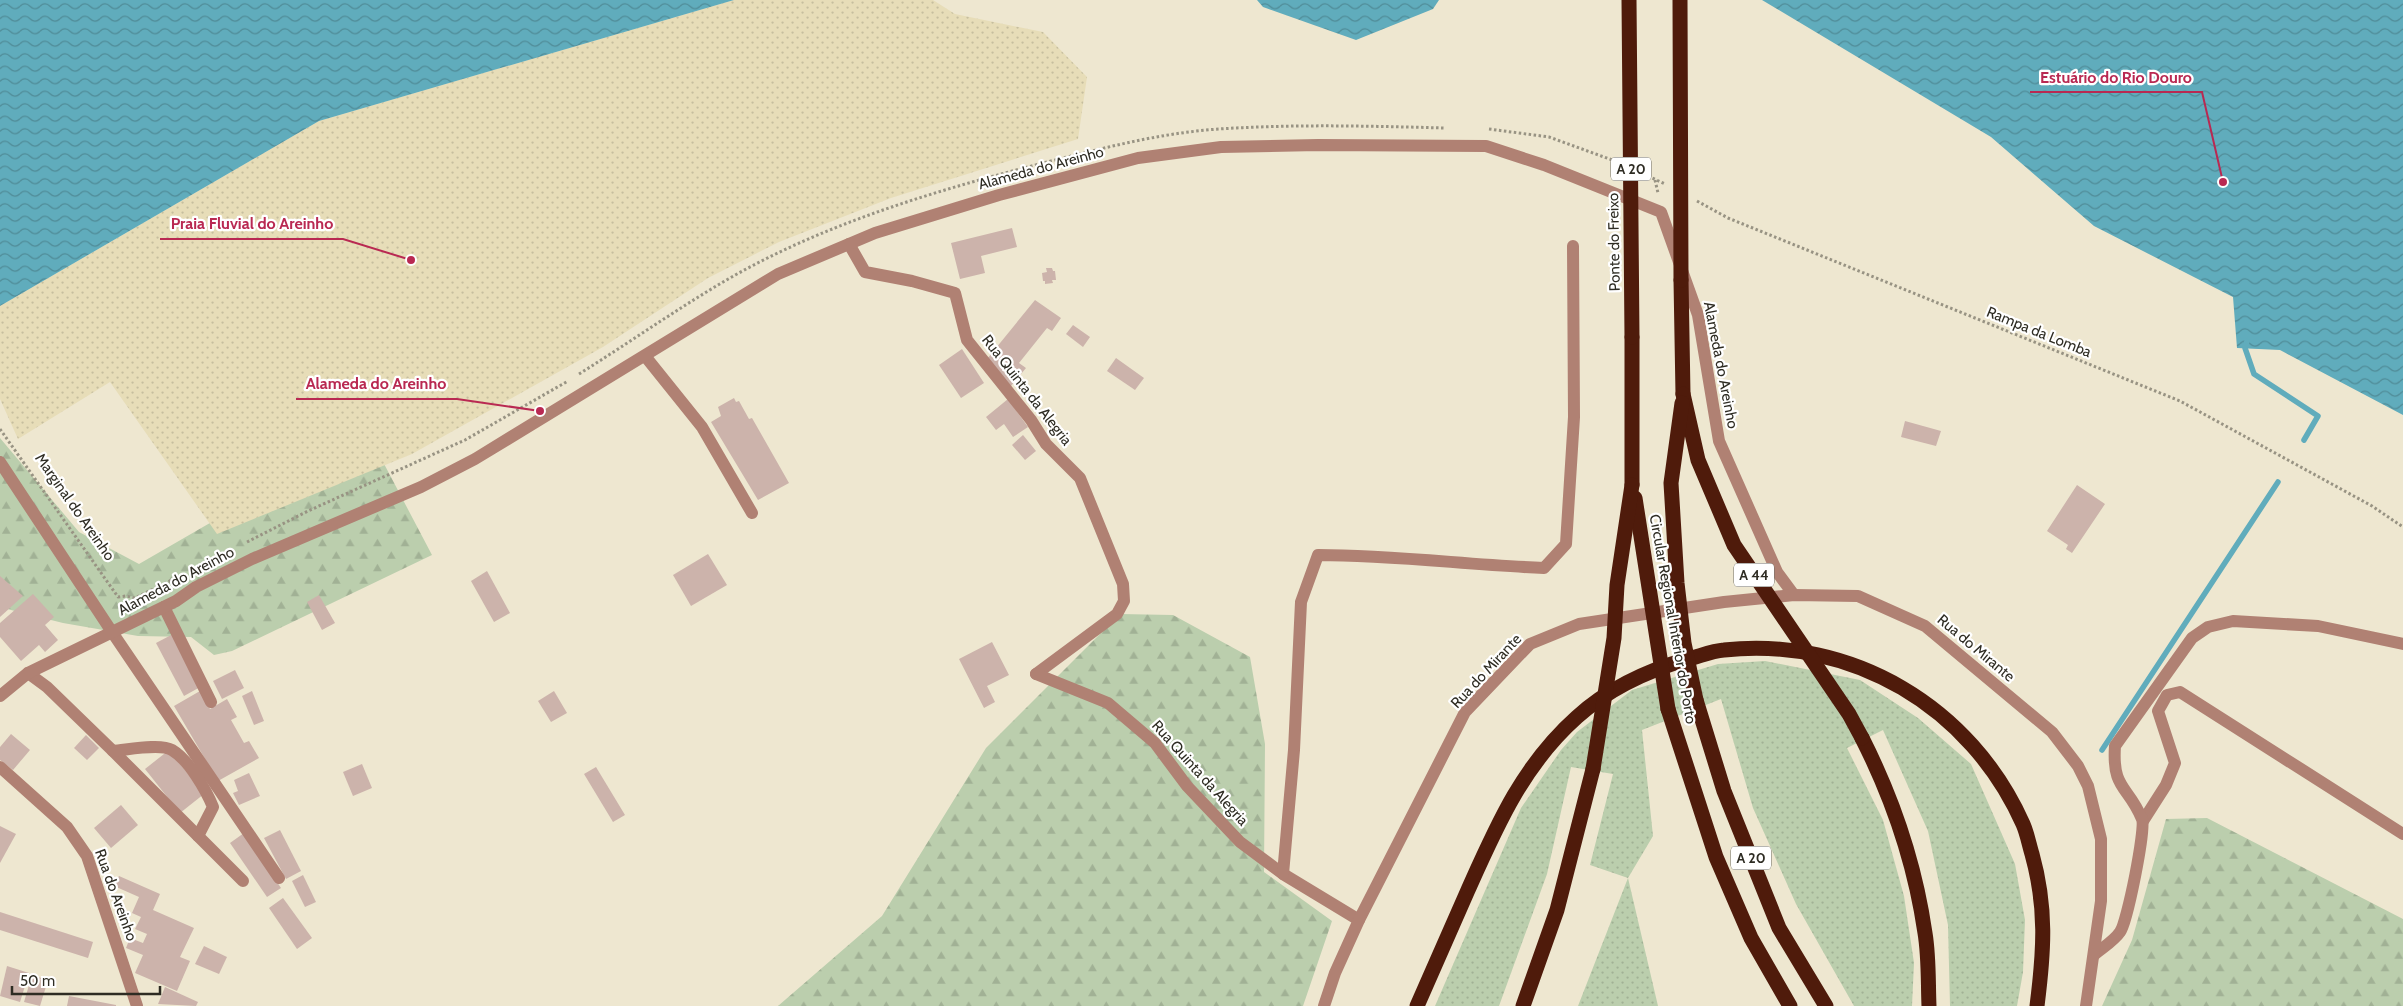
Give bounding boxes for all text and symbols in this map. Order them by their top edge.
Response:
callout: Estuário do Rio Douro [2030,61,2202,92]
text: Estuário do Rio Douro [2040,68,2192,87]
street label: Alameda do Areinho [976,143,1106,193]
road number: A 20 [1611,157,1651,180]
street label: Ponte do Freixo [1604,193,1624,291]
callout: Praia Fluvial do Areinho [160,208,343,239]
text: Praia Fluvial do Areinho [171,214,333,233]
street label: Alameda do Areinho [1700,300,1742,430]
street label: Rampa da Lomba [1984,303,2095,362]
street label: Rua Quinta da Alegria [978,331,1076,450]
callout: Alameda do Areinho [296,368,457,399]
text: Alameda do Areinho [306,374,446,393]
street label: Marginal do Areinho [31,450,119,564]
street label: Circular Regional Interior do Porto [1646,513,1700,725]
street label: Alameda do Areinho [115,543,237,619]
road number: A 44 [1734,564,1774,586]
street label: Rua do Mirante [1934,610,2019,686]
street label: Rua do Mirante [1447,630,1525,712]
street label: Rua Quinta da Alegria [1148,717,1253,830]
road number: A 20 [1731,846,1771,870]
street label: Rua do Areinho [91,847,141,943]
scale bar [12,964,160,996]
text: 50 m [20,972,55,990]

